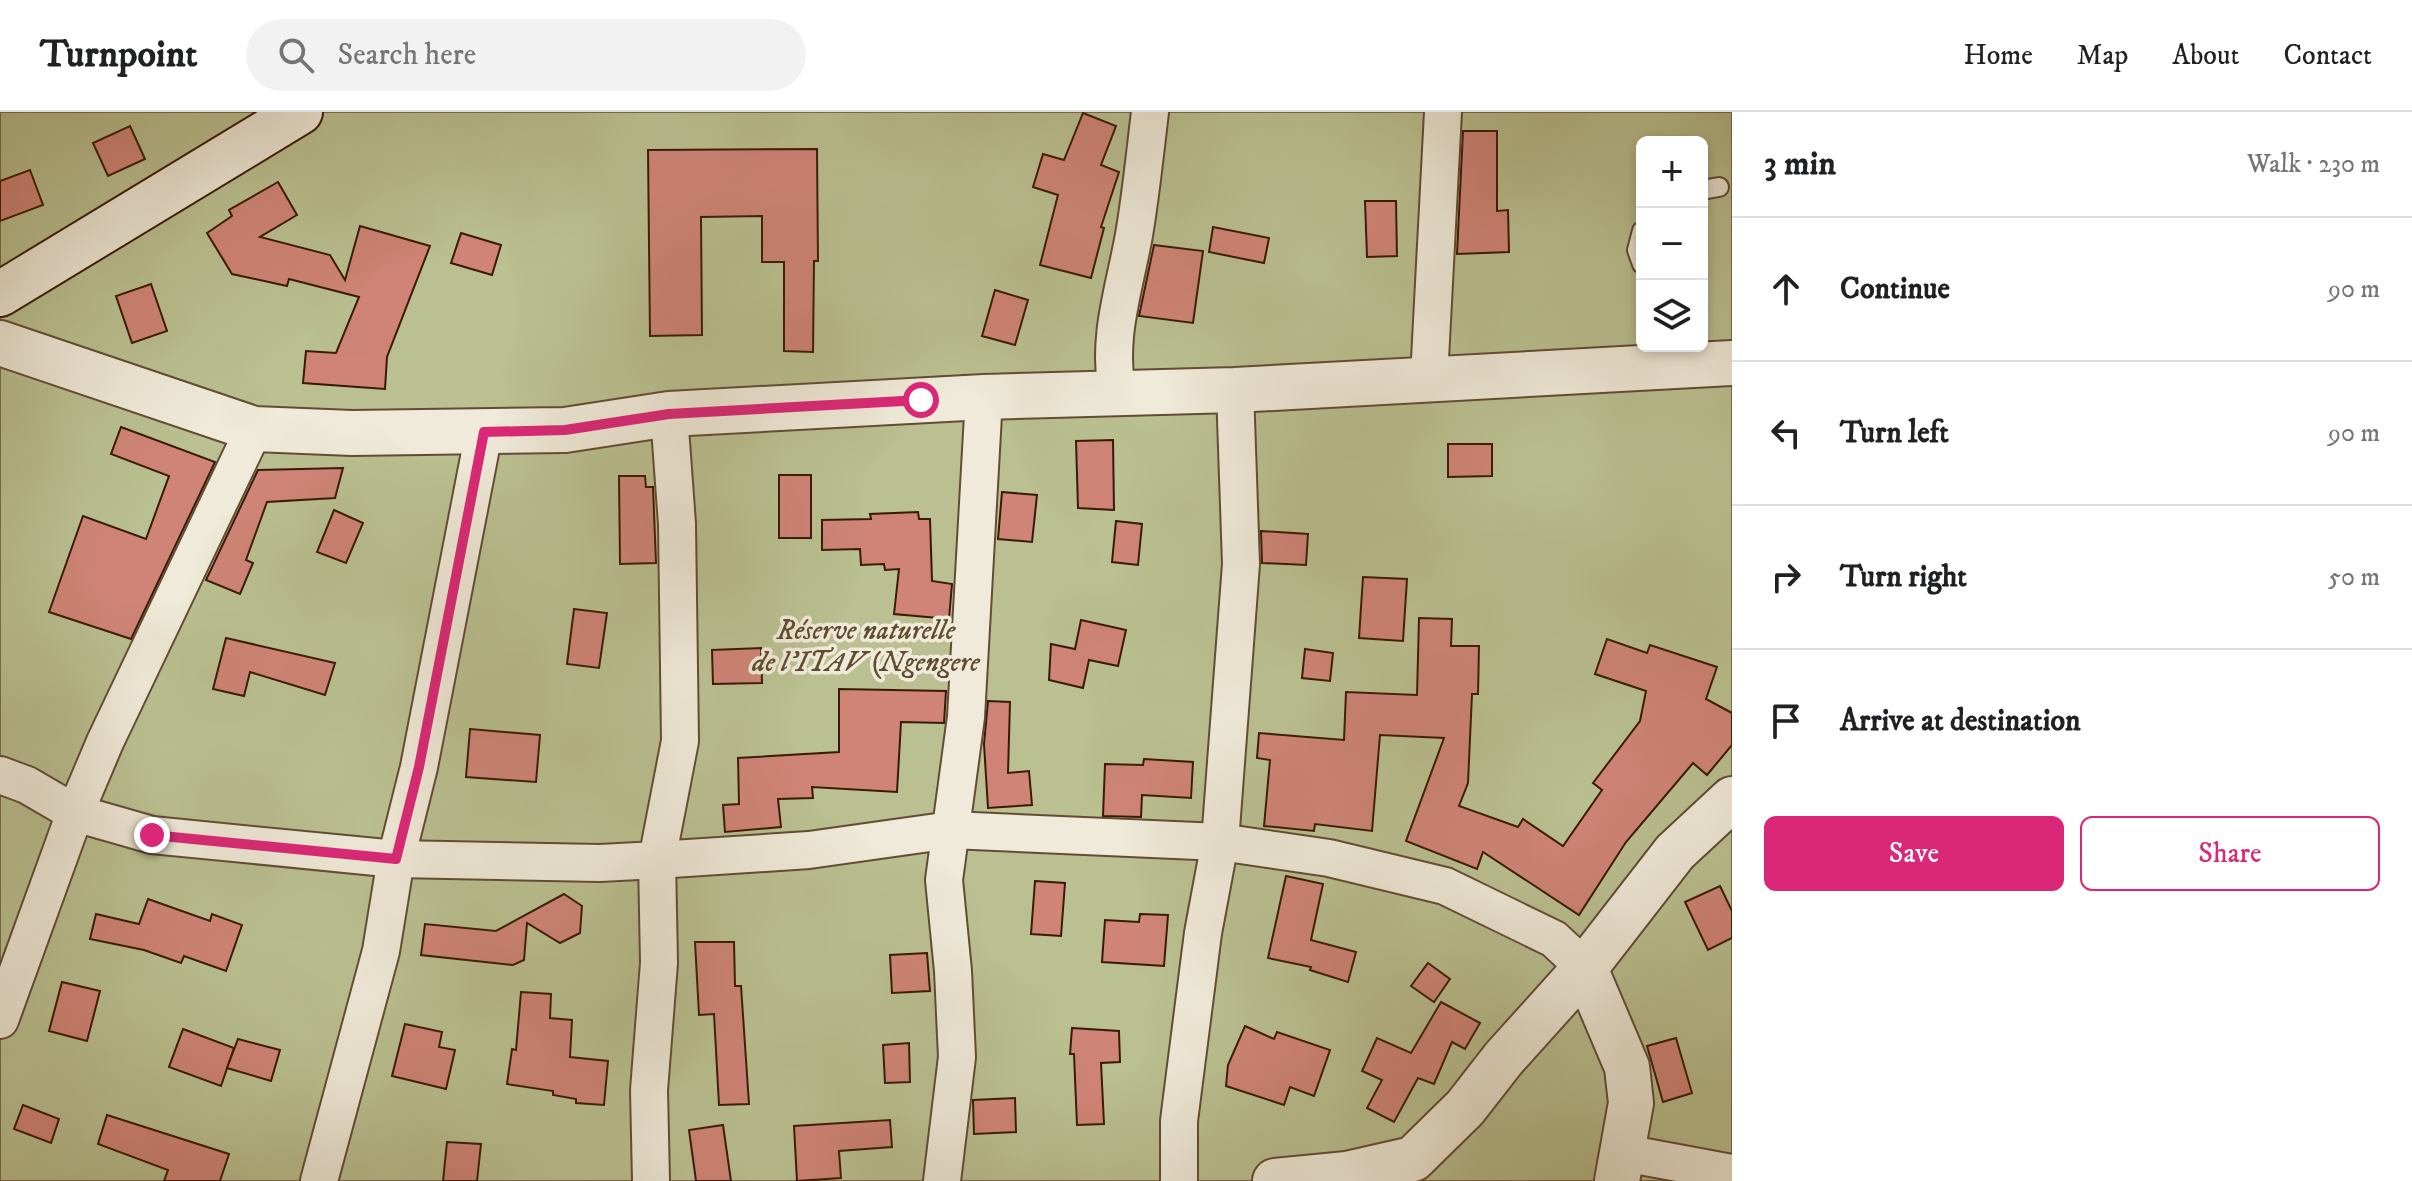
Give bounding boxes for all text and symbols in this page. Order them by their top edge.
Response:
search box [246,19,806,91]
text: Turnpoint [40,31,198,79]
icon: search [274,33,318,77]
text: Search here [338,37,476,74]
text: Home [1964,38,2033,73]
text: Map [2077,38,2128,73]
text: About [2172,38,2239,73]
text: Contact [2283,38,2372,73]
map controls [1636,136,1708,352]
button: + [1636,136,1708,208]
text: 3 min [1764,143,1836,185]
text: Walk · 230 m [2247,148,2380,181]
button: − [1636,208,1708,280]
icon: ahead [1764,267,1808,311]
text: Continue [1840,271,1950,308]
text: 90 m [2328,273,2380,306]
button: layers [1636,280,1708,352]
route start [903,382,939,418]
icon: left [1764,411,1808,455]
text: Turn left [1840,415,1949,452]
text: 90 m [2328,417,2380,450]
icon: right [1764,555,1808,599]
text: Turn right [1840,559,1967,596]
text: 50 m [2328,561,2380,594]
park label: Réserve naturelle de l'ITAV (Ngengere [751,613,981,680]
icon: arrive [1764,699,1808,743]
text: Arrive at destination [1840,703,2081,740]
button: Save [1764,816,2064,891]
button: Share [2080,816,2380,891]
route end [134,817,170,853]

